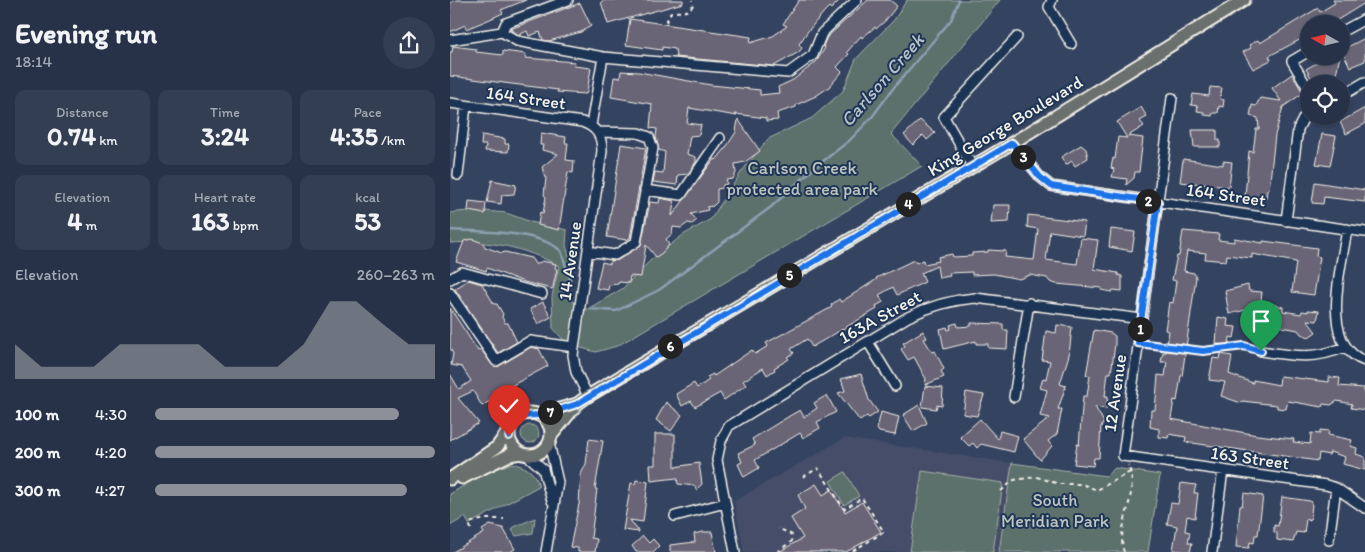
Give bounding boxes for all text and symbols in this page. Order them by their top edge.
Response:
north arrow [1300,15,1350,65]
map controls [1300,15,1350,125]
text: Evening run [15,16,157,50]
button: share [383,17,435,69]
water label: Carlson Creek [835,28,929,131]
text: 18:14 [15,52,52,71]
street label: King George Boulevard [923,71,1087,181]
button: locate [1300,75,1350,125]
street label: 164 Street [485,82,568,115]
text: Distance [56,104,109,121]
text: Time [210,104,240,121]
text: Pace [354,104,382,121]
text: 0.74 [47,121,96,151]
text: 3:24 [201,121,249,151]
text: 4:35 [330,121,378,151]
text: km [96,132,118,149]
text: /km [378,132,405,149]
pin: 3 [1010,144,1036,170]
text: 3 [1020,149,1027,166]
park label: Carlson Creek protected area park [726,157,879,200]
street label: 164 Street [1185,179,1268,212]
pin: 2 [1136,188,1160,214]
text: Elevation [55,189,110,206]
text: Heart rate [194,189,256,206]
text: kcal [355,189,380,206]
pin: 4 [896,192,920,216]
text: 2 [1145,193,1152,210]
text: 4 [904,196,913,213]
text: 4 [67,206,82,236]
text: 163 [191,206,230,236]
text: 53 [354,206,381,236]
text: m [82,217,97,234]
text: bpm [230,217,259,234]
street label: 14 Avenue [554,220,586,302]
pin: 5 [776,262,802,288]
text: Elevation [15,265,79,284]
text: 260–263 m [357,265,435,284]
text: 5 [786,267,793,284]
street label: 163A Street [835,285,925,349]
pin [1240,300,1282,351]
icon: arrive [1247,307,1275,335]
pin: 1 [1128,316,1152,342]
text: 1 [1137,321,1144,338]
pin: 6 [658,334,682,358]
text: 6 [667,338,674,355]
street label: 12 Avenue [1099,353,1131,433]
pin [488,385,530,436]
icon: check [495,392,523,420]
pin: 7 [538,400,562,424]
text: 7 [547,404,554,421]
text: 100 m [15,405,59,424]
text: 4:30 [95,405,127,424]
street label: 163 Street [1209,442,1291,474]
text: 200 m [15,443,60,462]
text: 4:20 [95,443,127,462]
text: 300 m [15,481,61,500]
text: 4:27 [95,481,125,500]
park label: South Meridian Park [1001,489,1109,532]

